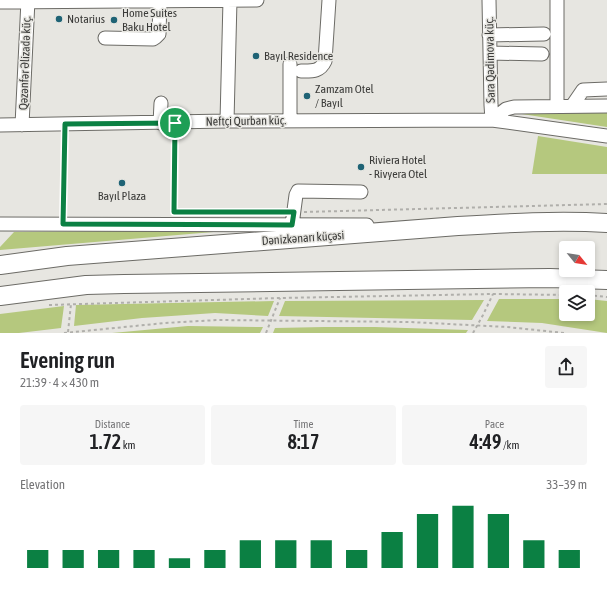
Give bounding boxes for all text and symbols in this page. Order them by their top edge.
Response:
place label: Home Suites Baku Hotel [122,6,177,34]
place label: Notarius [67,12,105,26]
marker: Notarius [54,14,64,24]
marker: Home Suites Baku Hotel [109,15,119,25]
street label: Qəzənfər Əlizadə küç. [16,16,34,110]
street label: Sara Qədimova küç. [482,17,498,103]
place label: Bayıl Residence [264,49,333,63]
marker: Bayıl Residence [251,51,261,61]
place label: Zamzam Otel / Bayıl [315,82,375,110]
marker: Zamzam Otel / Bayıl [302,91,312,101]
pin [158,106,192,140]
icon: arrive [164,112,186,134]
street label: Neftçi Qurban küç. [206,113,286,129]
place label: Riviera Hotel - Rivyera Otel [369,153,428,181]
marker: Riviera Hotel - Rivyera Otel [356,162,366,172]
marker: Bayıl Plaza [117,178,127,188]
place label: Bayıl Plaza [98,189,146,203]
street label: Dənizkənarı küçəsi [261,228,345,248]
north arrow [559,241,595,277]
map controls [559,241,595,321]
button: layers [559,285,595,321]
button: share [545,346,587,388]
text: Evening run [20,347,115,373]
text: 21:39 · 4 × 430 m [20,375,99,390]
text: Distance [95,418,130,430]
text: Time [293,418,314,430]
text: Pace [485,418,504,430]
text: 1.72 [89,430,121,453]
text: 8:17 [288,430,319,453]
text: 4:49 [470,430,501,453]
text: km [121,439,136,451]
text: /km [501,439,519,451]
text: Elevation [20,477,65,492]
text: 33–39 m [546,477,587,492]

